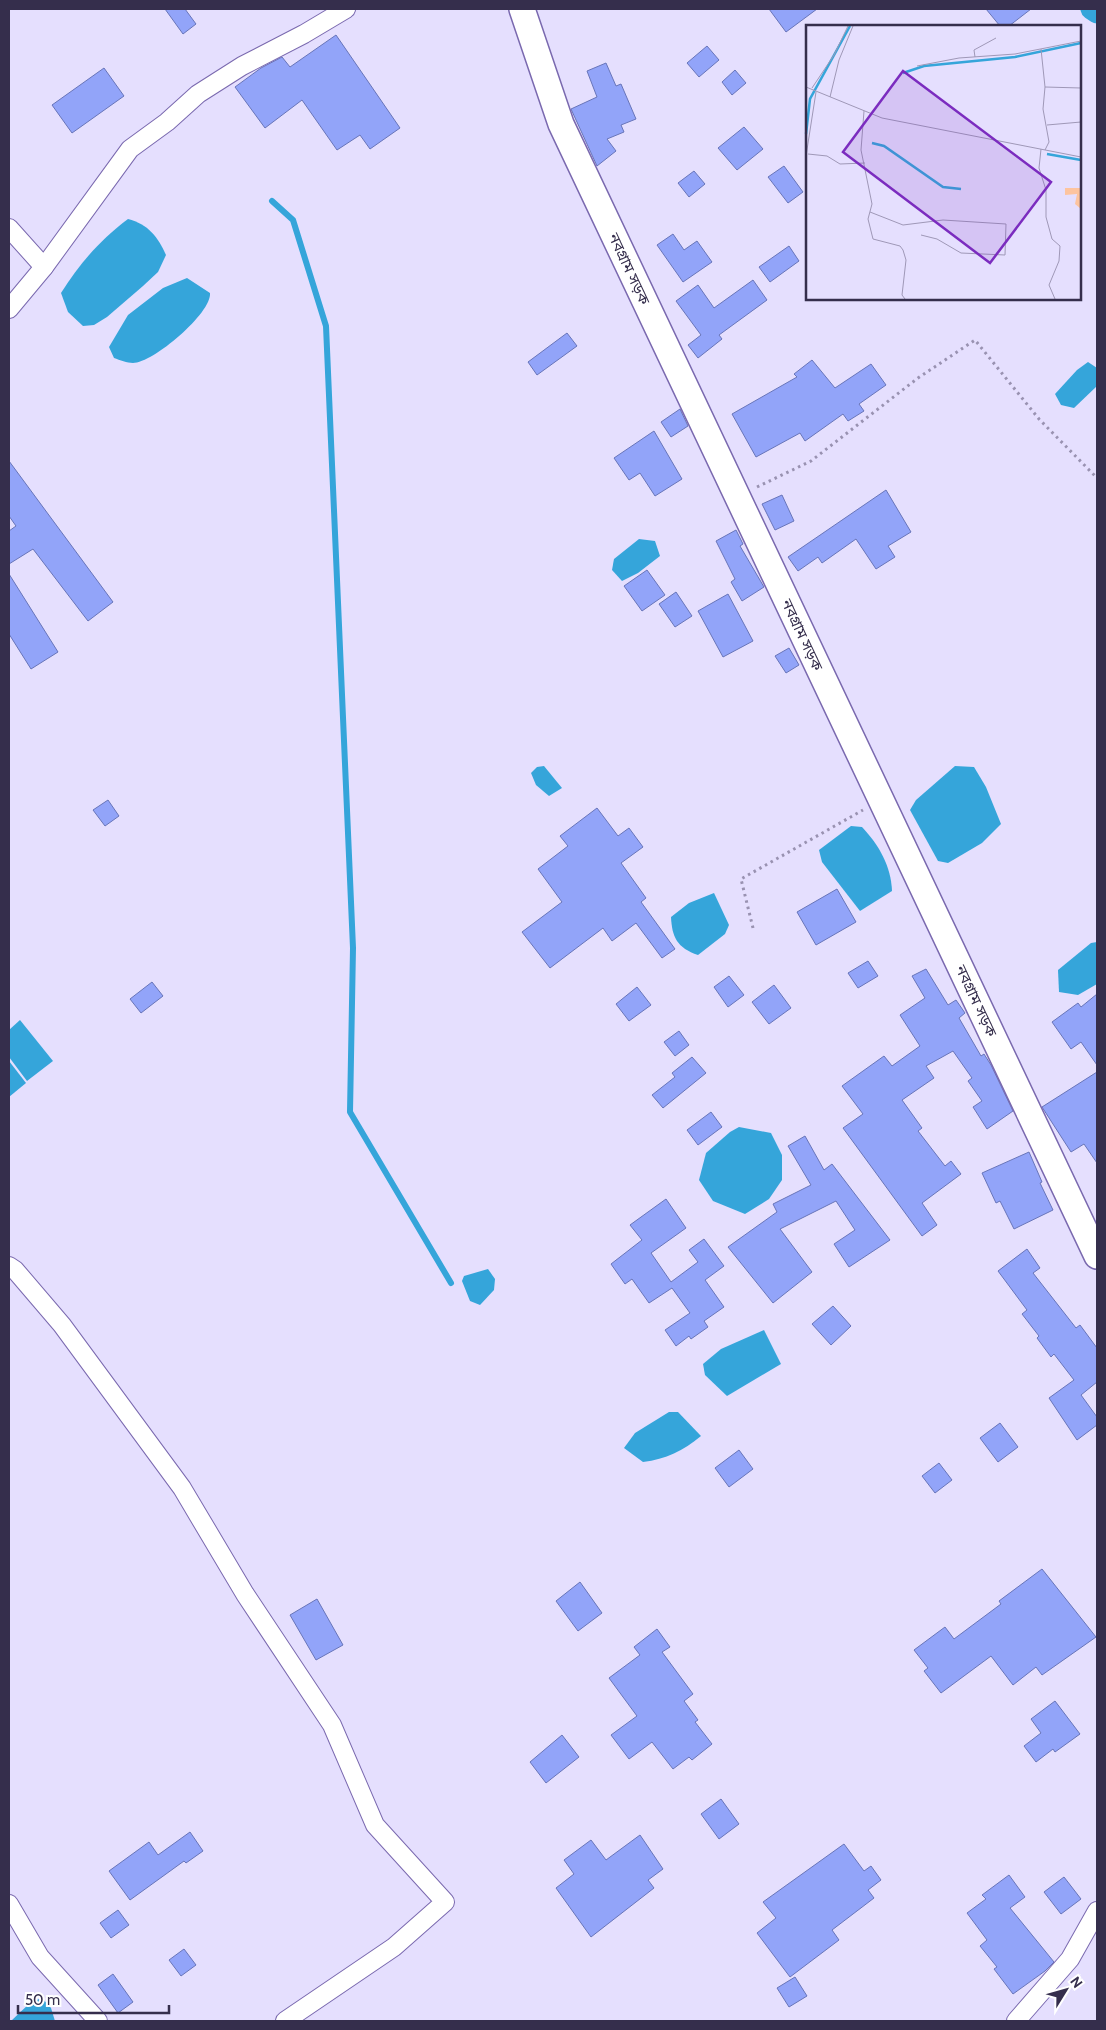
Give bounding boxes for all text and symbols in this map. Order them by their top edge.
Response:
inset map [806,25,1081,300]
street label: নবগ্রাম সড়ক [604,229,654,309]
street label: নবগ্রাম সড়ক [777,595,827,675]
street label: নবগ্রাম সড়ক [951,961,1001,1041]
north arrow [1041,1965,1091,2015]
text: N [1066,1973,1087,1992]
scale bar [18,1982,169,2014]
text: 50 m [25,1991,60,2009]

